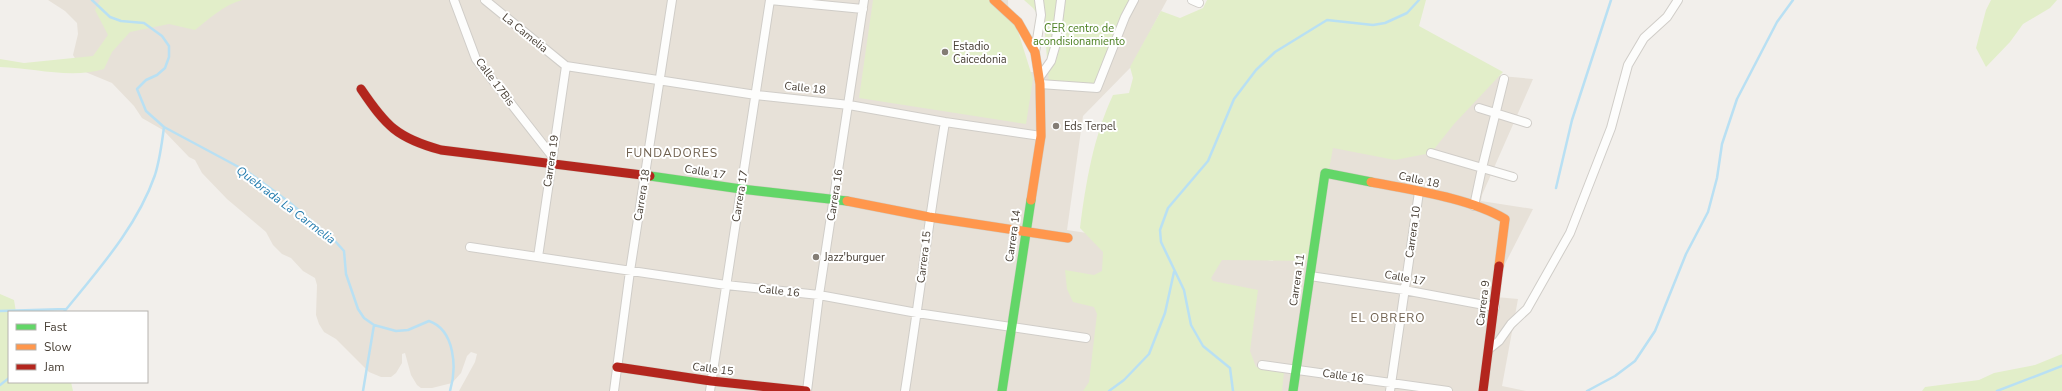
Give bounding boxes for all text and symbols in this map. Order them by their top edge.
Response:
street label: La Camelia [499,10,551,56]
park label: CER centro de acondisionamiento [1033,21,1125,49]
place label: Estadio Caicedonia [953,39,1007,67]
marker: Estadio Caicedonia [940,47,950,57]
street label: Calle 17Bis [472,55,518,109]
street label: Calle 18 [784,78,827,98]
place label: Eds Terpel [1064,119,1117,134]
marker: Eds Terpel [1051,121,1061,131]
street label: Carrera 19 [540,134,562,188]
district label: FUNDADORES [626,145,718,161]
street label: Calle 17 [683,161,727,183]
water label: Quebrada La Carmelia [233,162,339,248]
street label: Carrera 18 [630,168,654,222]
street label: Carrera 16 [823,168,847,222]
street label: Calle 18 [1397,168,1441,192]
street label: Carrera 17 [728,169,752,223]
street label: Carrera 10 [1402,205,1424,259]
street label: Carrera 14 [1002,209,1024,263]
street label: Carrera 15 [913,230,935,284]
place label: Jazz'burguer [823,250,885,265]
marker: Jazz'burguer [811,252,821,262]
street label: Carrera 11 [1286,253,1308,307]
street label: Calle 17 [1383,267,1427,289]
street label: Carrera 9 [1473,279,1493,327]
street label: Calle 16 [758,281,801,301]
district label: EL OBRERO [1350,310,1426,326]
legend [8,311,148,383]
text: Fast [44,319,67,335]
text: Slow [44,339,72,355]
text: Jam [43,359,65,375]
street label: Calle 15 [692,359,735,379]
street label: Calle 16 [1321,366,1365,386]

